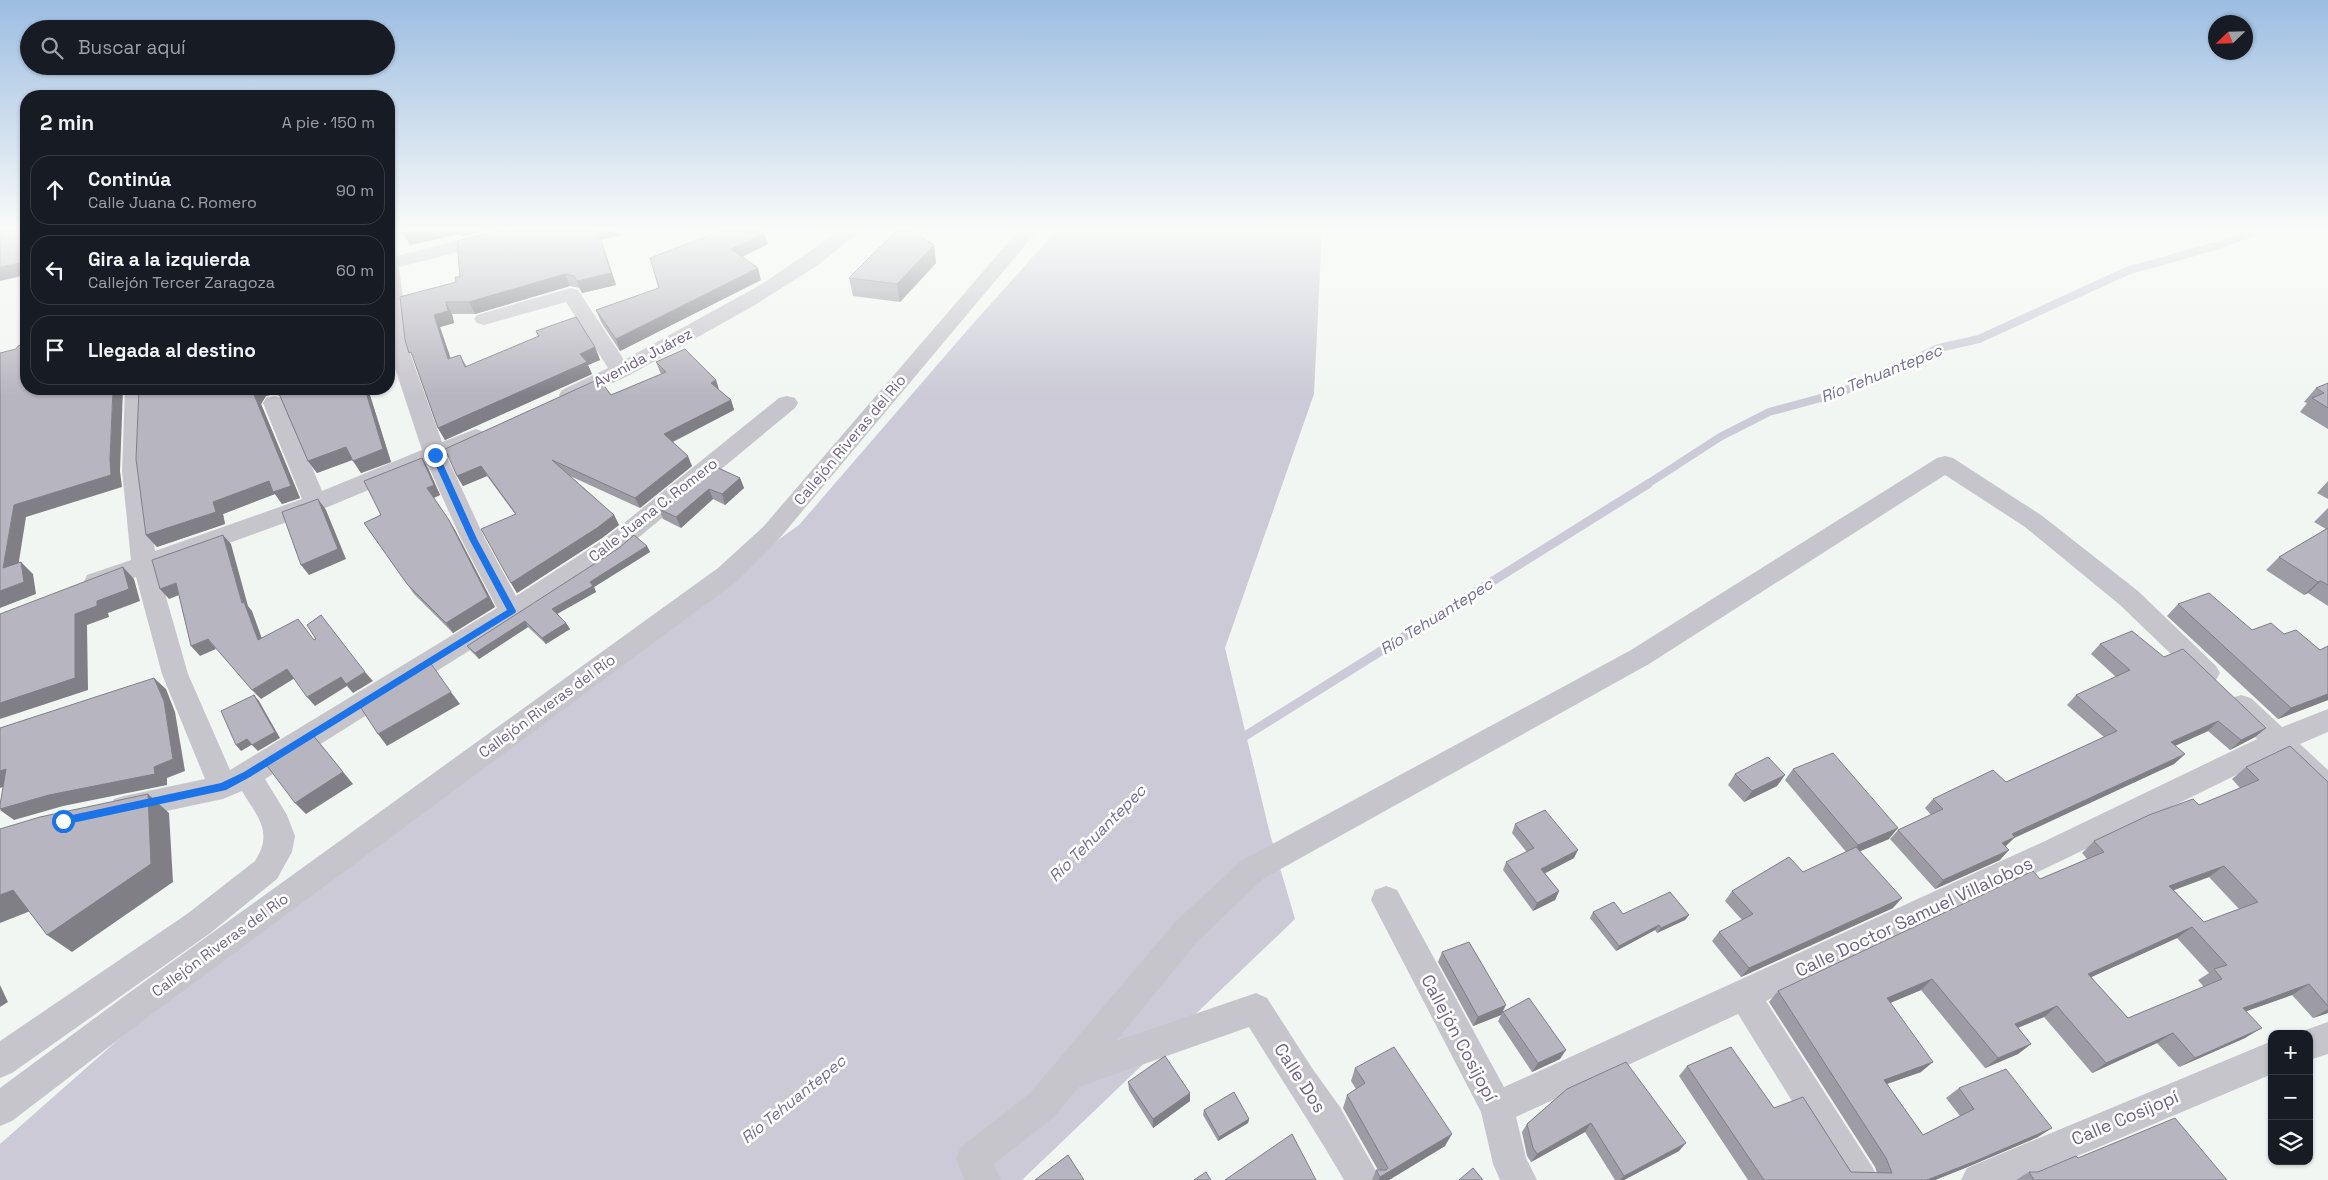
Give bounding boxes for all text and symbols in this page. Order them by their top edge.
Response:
north arrow [2208,15,2253,60]
search box [20,20,395,75]
icon: search [38,34,66,62]
text: Buscar aquí [78,35,186,60]
text: 2 min [40,109,94,136]
text: A pie · 150 m [282,112,375,133]
text: Continúa [88,167,171,192]
icon: ahead [41,176,69,204]
text: 90 m [336,180,374,201]
text: Calle Juana C. Romero [88,192,257,213]
text: Gira a la izquierda [88,247,250,272]
icon: left [41,256,69,284]
text: 60 m [336,260,374,281]
text: Callejón Tercer Zaragoza [88,272,275,293]
street label: Avenida Juárez [590,324,695,392]
icon: arrive [41,336,69,364]
text: Llegada al destino [88,338,256,363]
water label: Río Tehuantepec [1817,339,1946,407]
street label: Callejón Riveras del Río [789,371,910,509]
route end [424,444,447,467]
street label: Calle Juana C. Romero [584,453,721,566]
water label: Río Tehuantepec [1376,573,1498,660]
street label: Callejón Riveras del Río [475,650,619,762]
water label: Río Tehuantepec [1044,779,1151,886]
route start [52,810,75,833]
street label: Calle Doctor Samuel Villalobos [1791,851,2036,982]
street label: Callejón Riveras del Río [148,889,292,1001]
street label: Callejón Cosijopí [1416,970,1503,1106]
map controls [2268,1030,2313,1165]
button: + [2268,1030,2313,1075]
street label: Calle Dos [1269,1039,1331,1117]
water label: Río Tehuantepec [737,1050,851,1148]
button: − [2268,1075,2313,1120]
street label: Calle Cosijopí [2068,1084,2182,1150]
button: layers [2268,1120,2313,1165]

